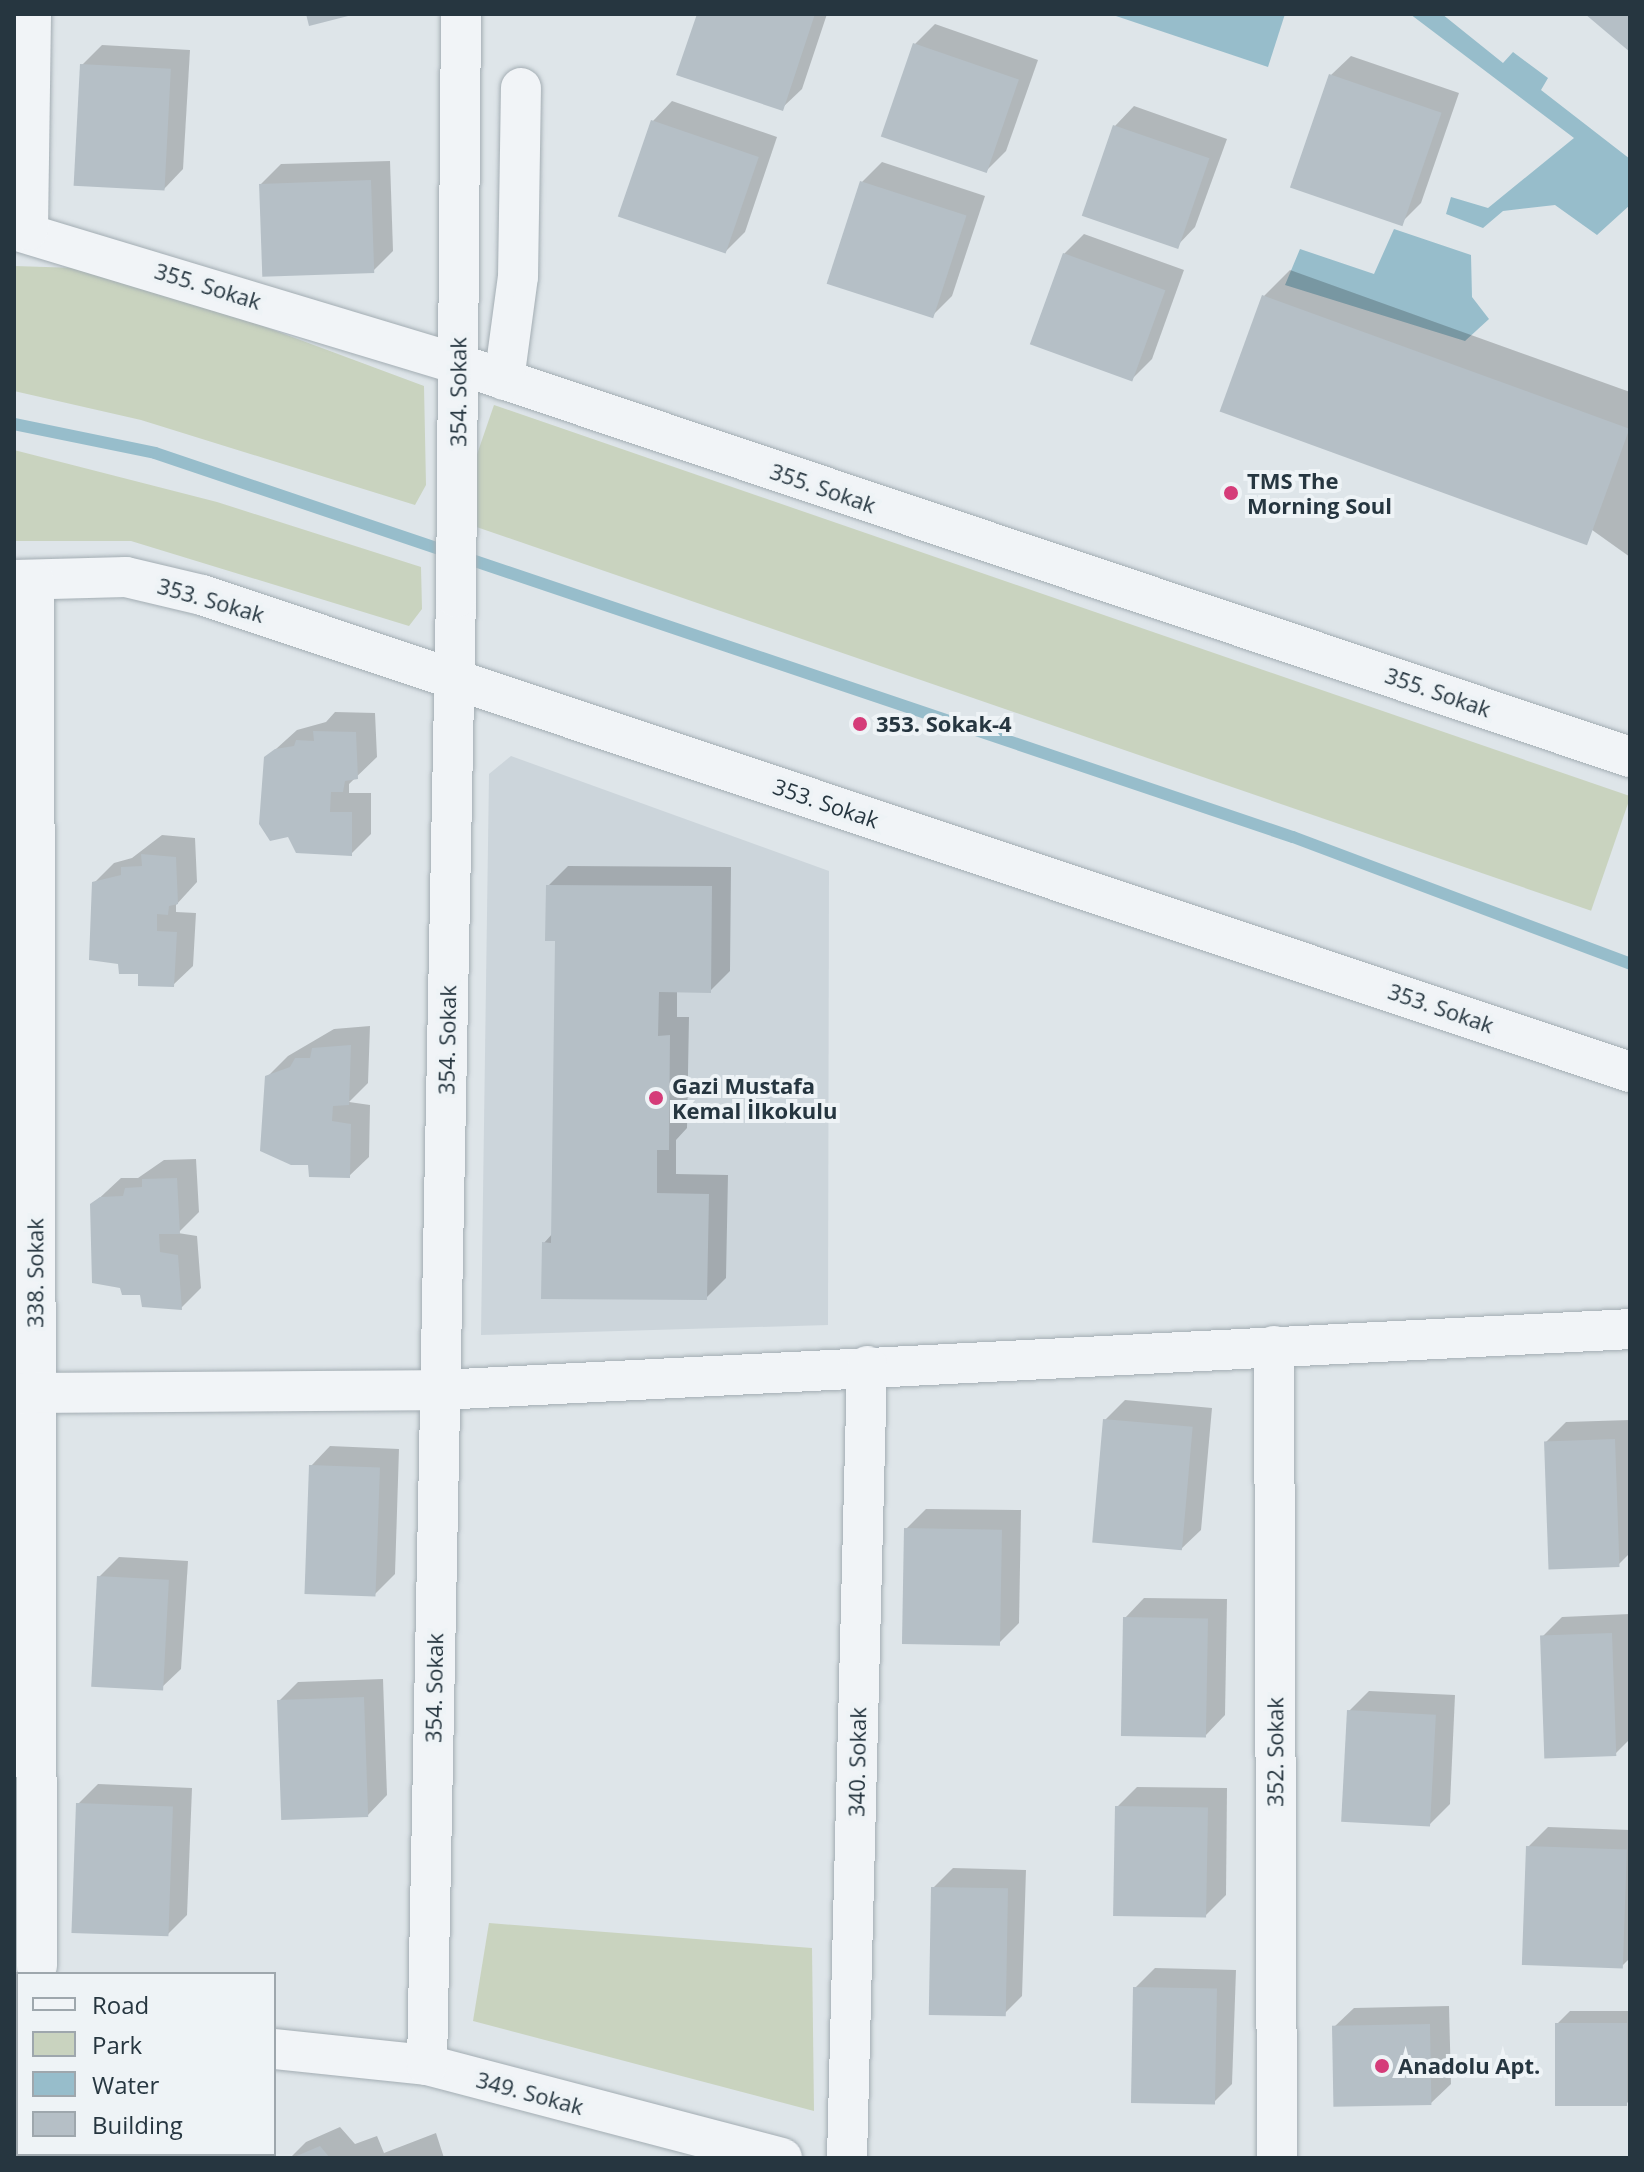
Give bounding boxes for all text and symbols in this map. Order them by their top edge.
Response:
street label: 355. Sokak [152,257,264,315]
street label: 354. Sokak [445,337,471,447]
street label: 355. Sokak [767,458,879,518]
place label: TMS The Morning Soul [1247,467,1392,518]
marker: TMS The Morning Soul [1222,484,1240,502]
street label: 353. Sokak [155,572,267,628]
street label: 355. Sokak [1382,662,1494,722]
place label: 353. Sokak-4 [876,711,1012,737]
marker: 353. Sokak-4 [851,715,869,733]
street label: 353. Sokak [770,773,882,833]
street label: 353. Sokak [1385,978,1497,1038]
street label: 354. Sokak [433,985,461,1095]
place label: Gazi Mustafa Kemal İlkokulu [672,1072,837,1124]
marker: Gazi Mustafa Kemal İlkokulu [647,1089,665,1107]
street label: 338. Sokak [22,1218,48,1328]
street label: 354. Sokak [420,1633,448,1743]
street label: 352. Sokak [1262,1697,1288,1807]
street label: 340. Sokak [843,1707,871,1817]
legend [16,1972,276,2156]
text: Road [92,1988,149,2021]
text: Park [92,2028,142,2061]
place label: Anadolu Apt. [1398,2053,1540,2079]
marker: Anadolu Apt. [1373,2057,1391,2075]
street label: 349. Sokak [474,2066,586,2120]
text: Water [92,2068,159,2101]
text: Building [92,2108,183,2141]

